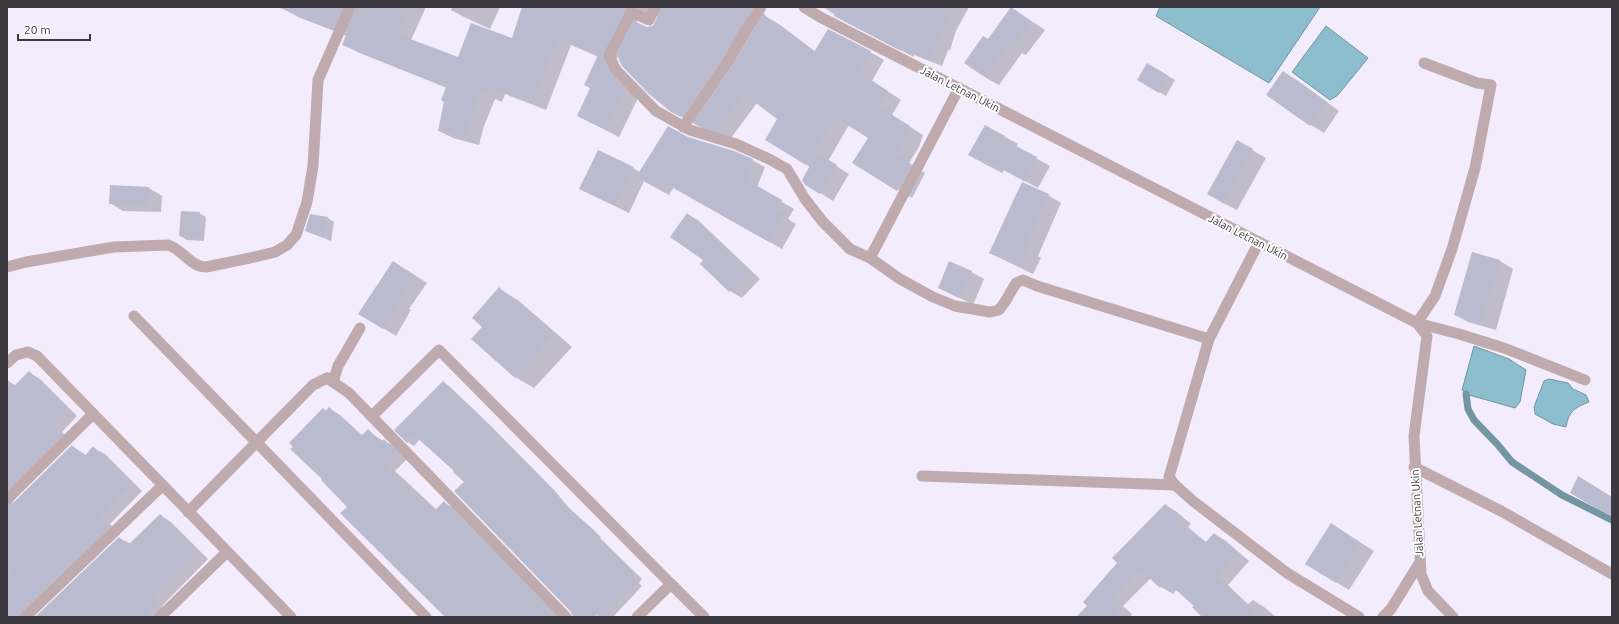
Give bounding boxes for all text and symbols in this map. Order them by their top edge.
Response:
scale bar [18,16,90,42]
text: 20 m [24,23,51,36]
street label: Jalan Letnan Ukin [918,64,1002,114]
street label: Jalan Letnan Ukin [1206,212,1290,262]
street label: Jalan Letnan Ukin [1409,469,1425,557]

